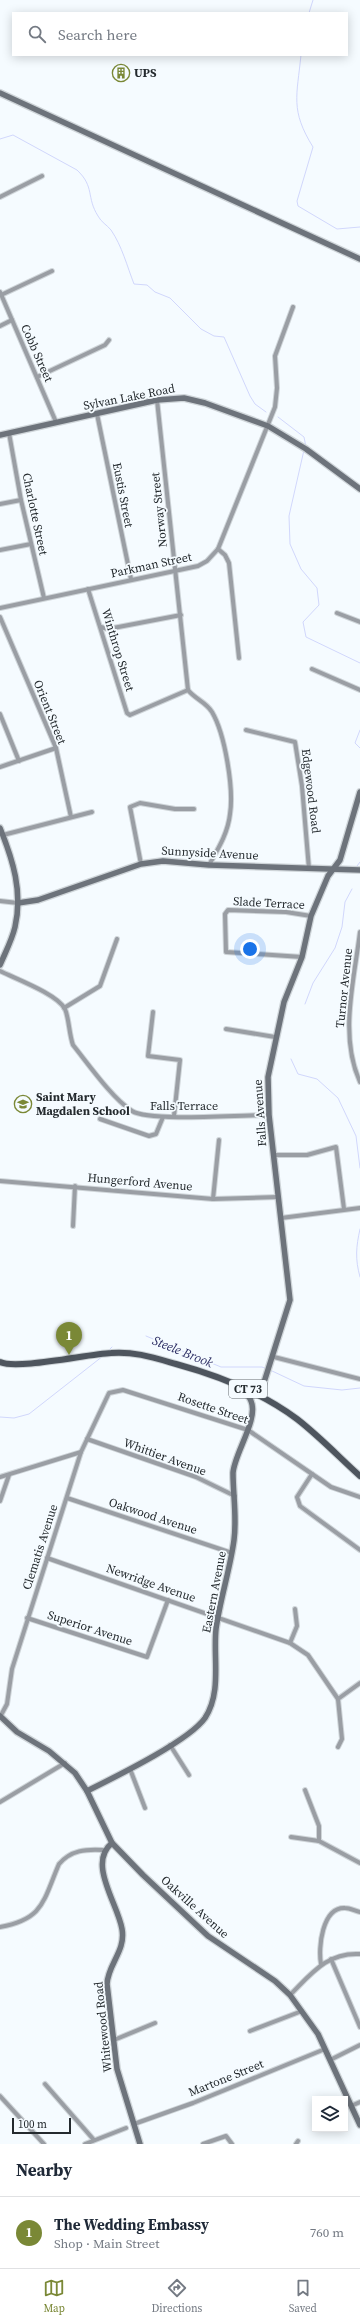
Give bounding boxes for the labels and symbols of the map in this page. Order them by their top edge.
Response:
building icon: UPS [111,63,131,83]
place label: UPS [134,65,157,81]
street label: Cobb Street [17,322,57,384]
street label: Sylvan Lake Road [82,380,176,414]
street label: Eustis Street [109,461,137,529]
street label: Charlotte Street [18,471,52,557]
street label: Norway Street [147,472,171,548]
street label: Parkman Street [109,549,193,581]
street label: Winthrop Street [98,607,138,693]
street label: Orient Street [30,677,70,747]
street label: Edgewood Road [298,748,324,834]
street label: Sunnyside Avenue [161,842,259,864]
street label: Slade Terrace [233,893,305,913]
your location [240,939,260,959]
street label: Turnor Avenue [332,947,356,1029]
street label: Falls Avenue [250,1079,270,1147]
place label: Saint Mary Magdalen School [36,1089,130,1119]
school or university icon: Saint Mary Magdalen School [13,1094,33,1114]
street label: Falls Terrace [150,1098,218,1114]
street label: Hungerford Avenue [87,1169,193,1195]
pin: 1 [56,1322,82,1355]
water label: Steele Brook [150,1332,216,1372]
road number: CT 73 [229,1380,267,1398]
street label: Rosette Street [176,1388,250,1428]
street label: Whittier Avenue [121,1435,209,1479]
street label: Oakwood Avenue [107,1494,199,1538]
street label: Clematis Avenue [19,1502,61,1592]
street label: Eastern Avenue [198,1550,230,1634]
street label: Newridge Avenue [104,1560,198,1606]
street label: Superior Avenue [45,1607,135,1649]
street label: Oakville Avenue [158,1872,232,1942]
street label: Whitewood Road [90,1981,116,2073]
street label: Martone Street [186,2056,266,2100]
scale bar [12,2116,71,2135]

